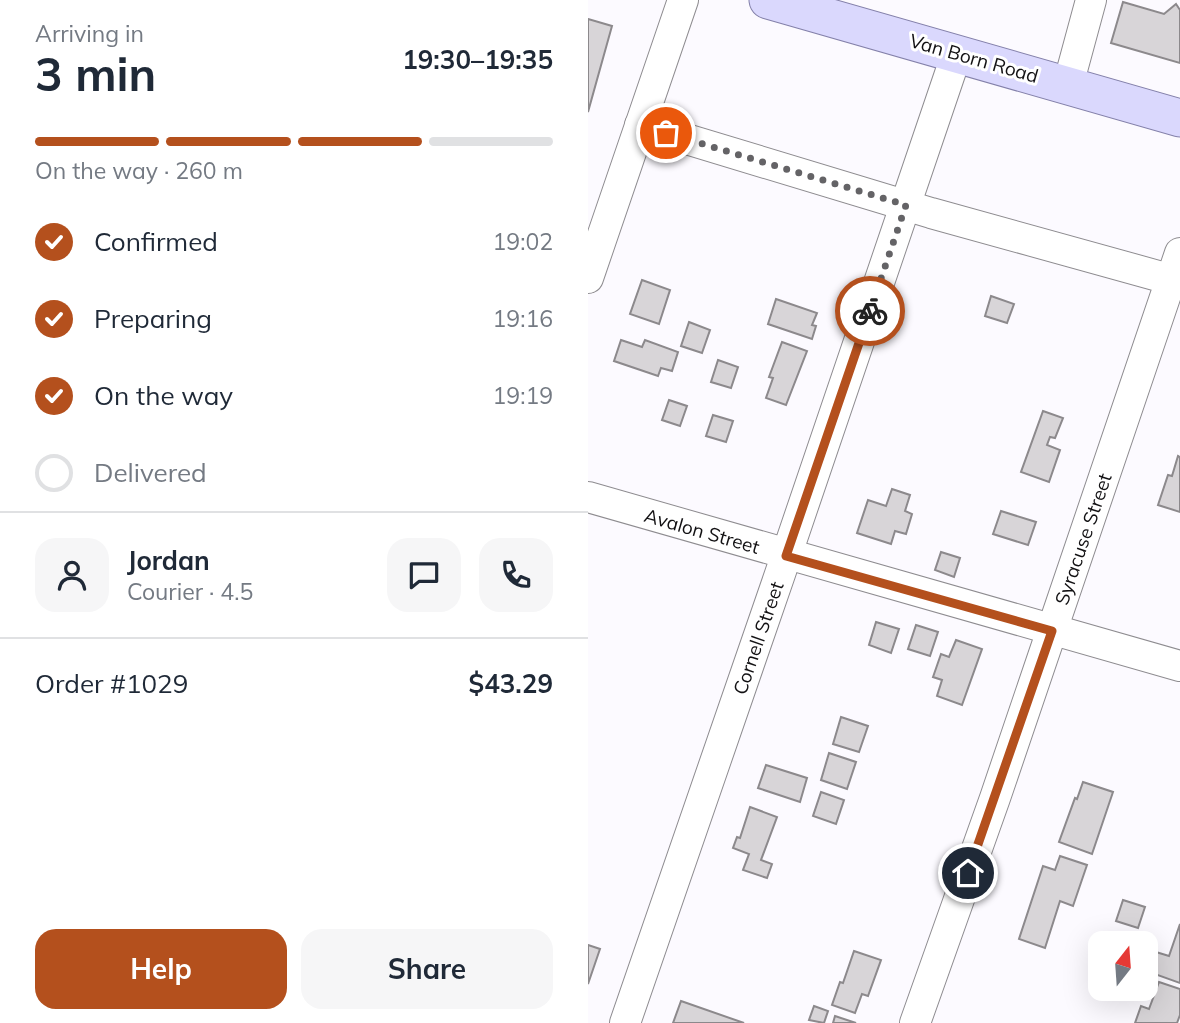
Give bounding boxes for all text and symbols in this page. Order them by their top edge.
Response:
text: Arriving in [35,19,144,48]
street label: Van Born Road [907,28,1041,88]
text: 19:30–19:35 [402,43,553,76]
text: 3 min [35,45,156,103]
pin [636,103,696,163]
icon: bag [647,114,685,152]
text: On the way · 260 m [35,156,243,185]
icon: check [35,223,73,261]
text: Confirmed [94,225,218,258]
text: 19:02 [493,227,553,256]
courier [835,276,905,346]
icon: bike [851,292,889,330]
icon: check [35,300,73,338]
text: Preparing [94,302,212,335]
text: 19:16 [493,304,553,333]
icon: check [35,377,73,415]
text: On the way [94,379,233,412]
text: 19:19 [493,381,553,410]
text: Delivered [94,456,207,489]
street label: Syracuse Street [1049,470,1117,608]
street label: Avalon Street [642,503,763,559]
button: person [35,538,109,612]
button: chat [387,538,461,612]
button: phone [479,538,553,612]
text: Jordan [127,544,210,577]
text: Courier · 4.5 [127,577,253,606]
street label: Cornell Street [727,578,789,698]
text: Order #1029 [35,667,188,700]
text: $43.29 [469,667,553,700]
pin [938,843,998,903]
icon: home [949,854,987,892]
button: Help [35,929,287,1009]
button: Share [301,929,553,1009]
north arrow [1088,931,1158,1001]
map controls [1088,931,1158,1001]

